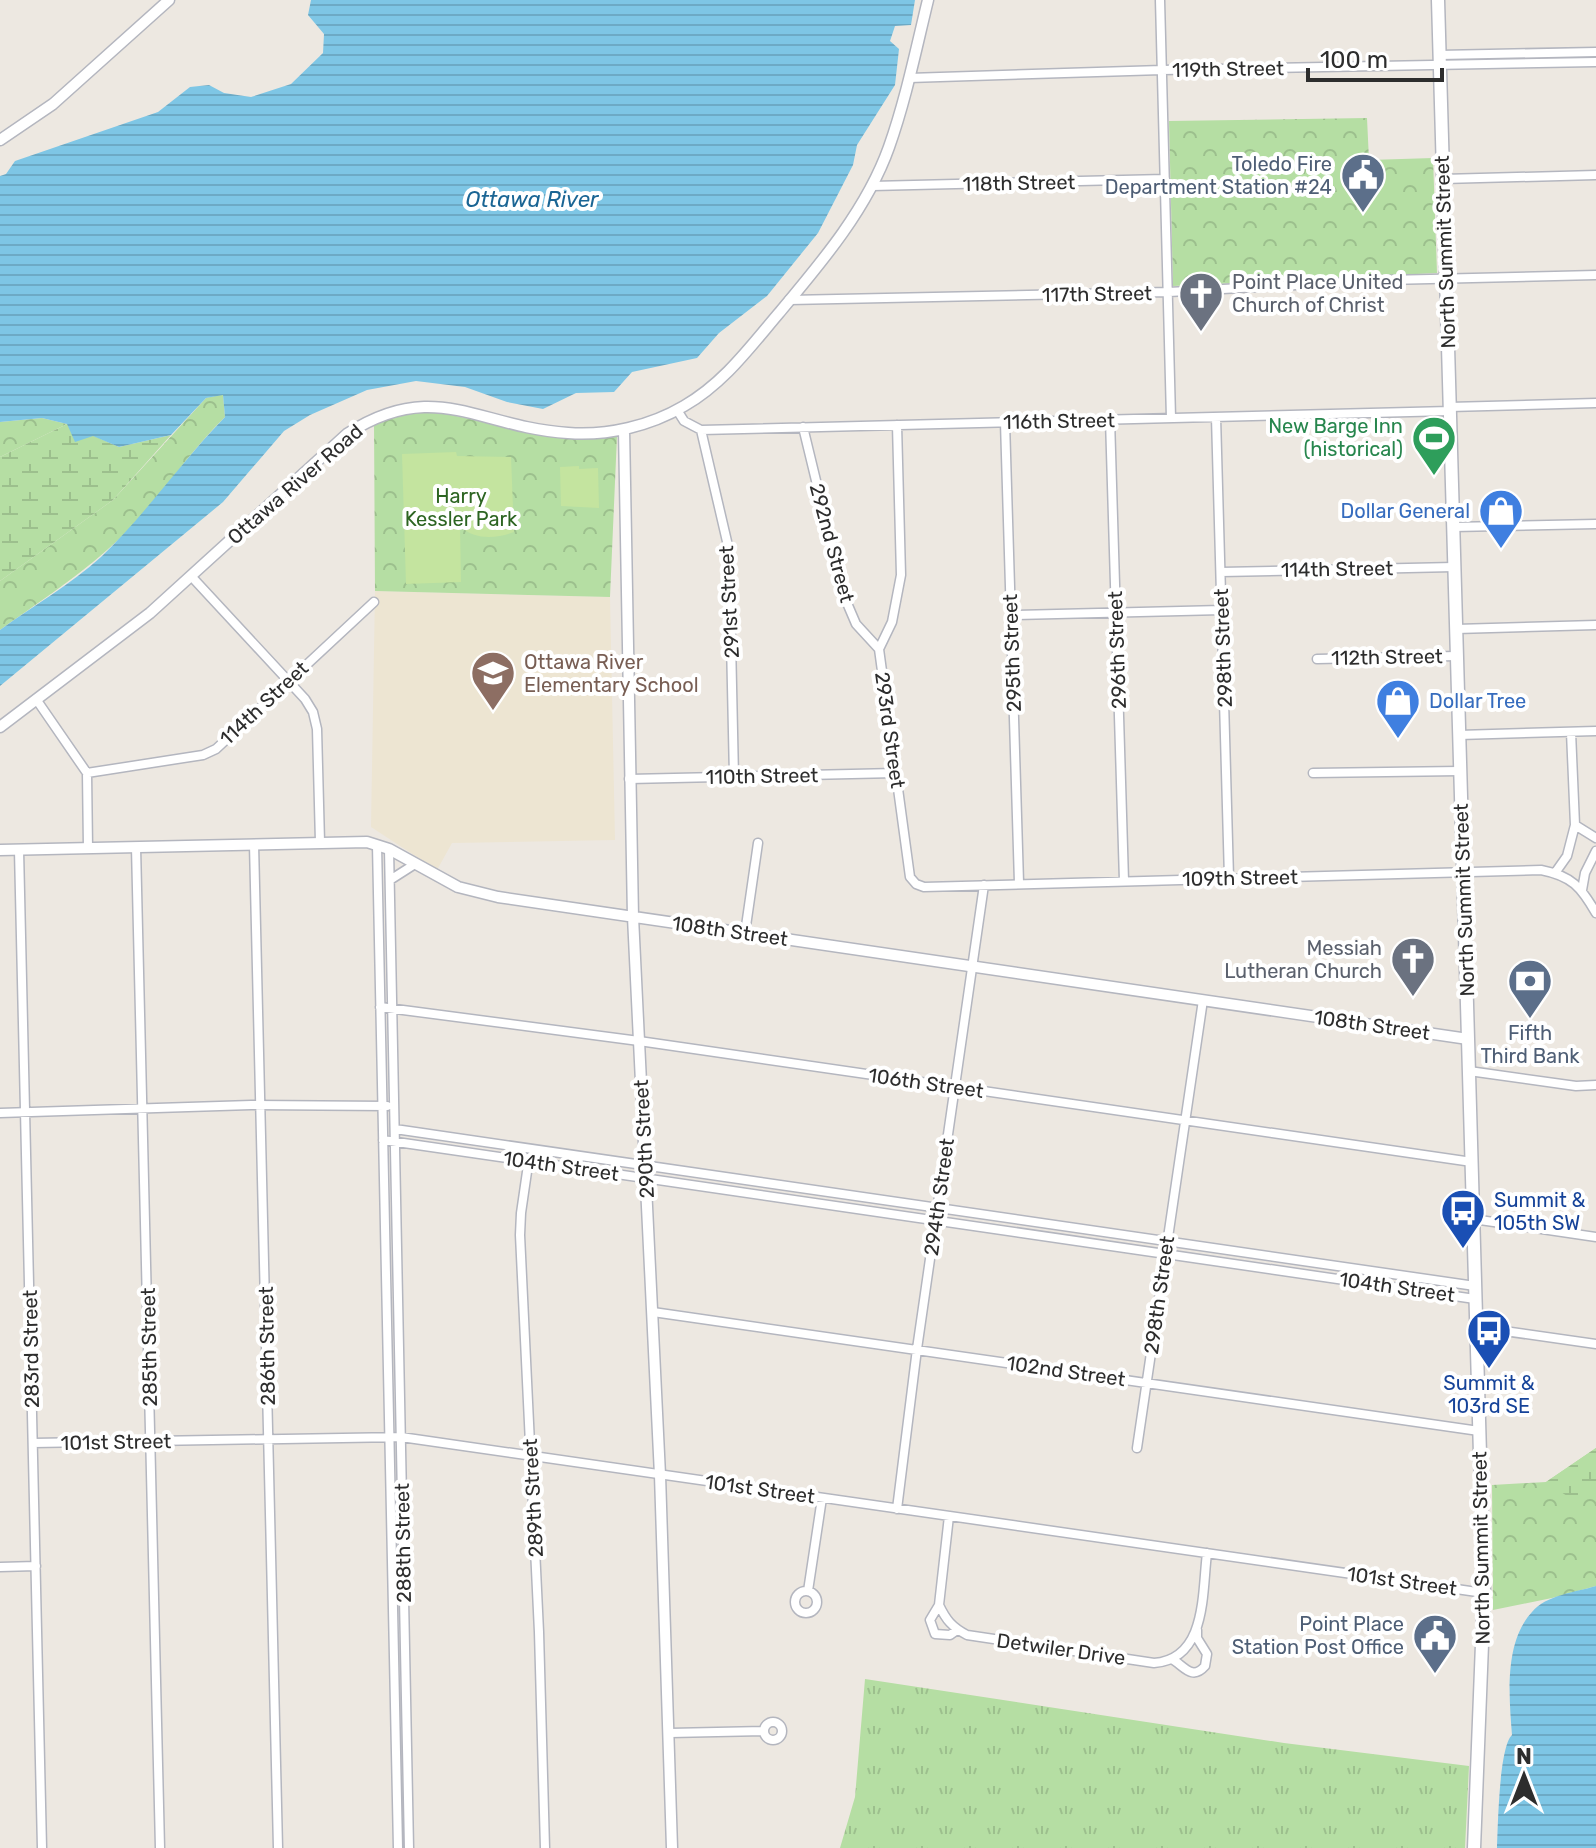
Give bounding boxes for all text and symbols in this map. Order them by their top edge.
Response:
scale bar [1308,32,1442,82]
text: 100 m [1320,46,1388,74]
street label: 119th Street [1172,56,1284,82]
public building icon: Toledo Fire Department Station #24 [1339,151,1387,214]
place label: Toledo Fire Department Station #24 [1105,152,1332,199]
street label: North Summit Street [1430,155,1460,349]
street label: 118th Street [963,170,1076,196]
water label: Ottawa River [466,186,600,213]
church icon: Point Place United Church of Christ [1177,270,1225,333]
place label: Point Place United Church of Christ [1232,270,1404,317]
street label: 117th Street [1042,281,1152,307]
street label: 116th Street [1003,408,1115,434]
place label: New Barge Inn (historical) [1268,414,1403,461]
sports icon: New Barge Inn (historical) [1410,414,1458,477]
street label: Ottawa River Road [223,419,367,549]
street label: 292nd Street [805,481,859,605]
park label: Harry Kessler Park [405,484,518,531]
shop icon: Dollar General [1477,487,1525,550]
place label: Dollar General [1340,499,1470,523]
street label: 291st Street [714,545,744,659]
street label: 114th Street [1281,556,1394,582]
street label: 298th Street [1209,588,1237,708]
street label: 296th Street [1103,590,1131,709]
street label: 295th Street [998,593,1026,712]
street label: 112th Street [1331,644,1443,670]
school or university icon: Ottawa River Elementary School [469,649,517,712]
place label: Ottawa River Elementary School [524,650,699,697]
street label: 114th Street [215,656,313,750]
street label: 293rd Street [870,670,910,790]
shop icon: Dollar Tree [1374,677,1422,740]
place label: Dollar Tree [1429,689,1526,713]
street label: 110th Street [706,763,819,789]
street label: North Summit Street [1449,803,1479,997]
street label: 109th Street [1182,865,1298,891]
street label: 108th Street [671,911,790,951]
church icon: Messiah Lutheran Church [1389,935,1437,998]
place label: Messiah Lutheran Church [1224,936,1382,983]
bank icon: Fifth Third Bank [1506,957,1554,1020]
street label: 108th Street [1313,1005,1432,1045]
place label: Fifth Third Bank [1480,1021,1580,1068]
street label: 106th Street [867,1063,985,1103]
street label: 290th Street [629,1079,659,1199]
street label: 294th Street [919,1137,959,1257]
street label: 104th Street [502,1146,620,1186]
bus stop icon: Summit & 105th SW [1439,1187,1487,1250]
place label: Summit & 105th SW [1494,1188,1586,1235]
street label: 298th Street [1139,1234,1179,1356]
street label: 104th Street [1338,1267,1456,1307]
street label: 286th Street [254,1286,280,1406]
street label: 285th Street [136,1287,162,1407]
street label: 283rd Street [18,1289,44,1408]
bus stop icon: Summit & 103rd SE [1465,1307,1513,1370]
street label: 102nd Street [1005,1351,1127,1391]
place label: Summit & 103rd SE [1443,1371,1535,1418]
street label: 101st Street [61,1429,172,1455]
street label: 289th Street [518,1438,548,1558]
street label: North Summit Street [1467,1451,1495,1645]
street label: 101st Street [704,1469,817,1509]
street label: 288th Street [390,1483,416,1603]
street label: 101st Street [1346,1561,1459,1601]
place label: Point Place Station Post Office [1232,1612,1404,1659]
public building icon: Point Place Station Post Office [1411,1612,1459,1675]
street label: Detwiler Drive [995,1628,1127,1670]
north arrow [1484,1736,1564,1816]
text: N [1516,1743,1532,1770]

